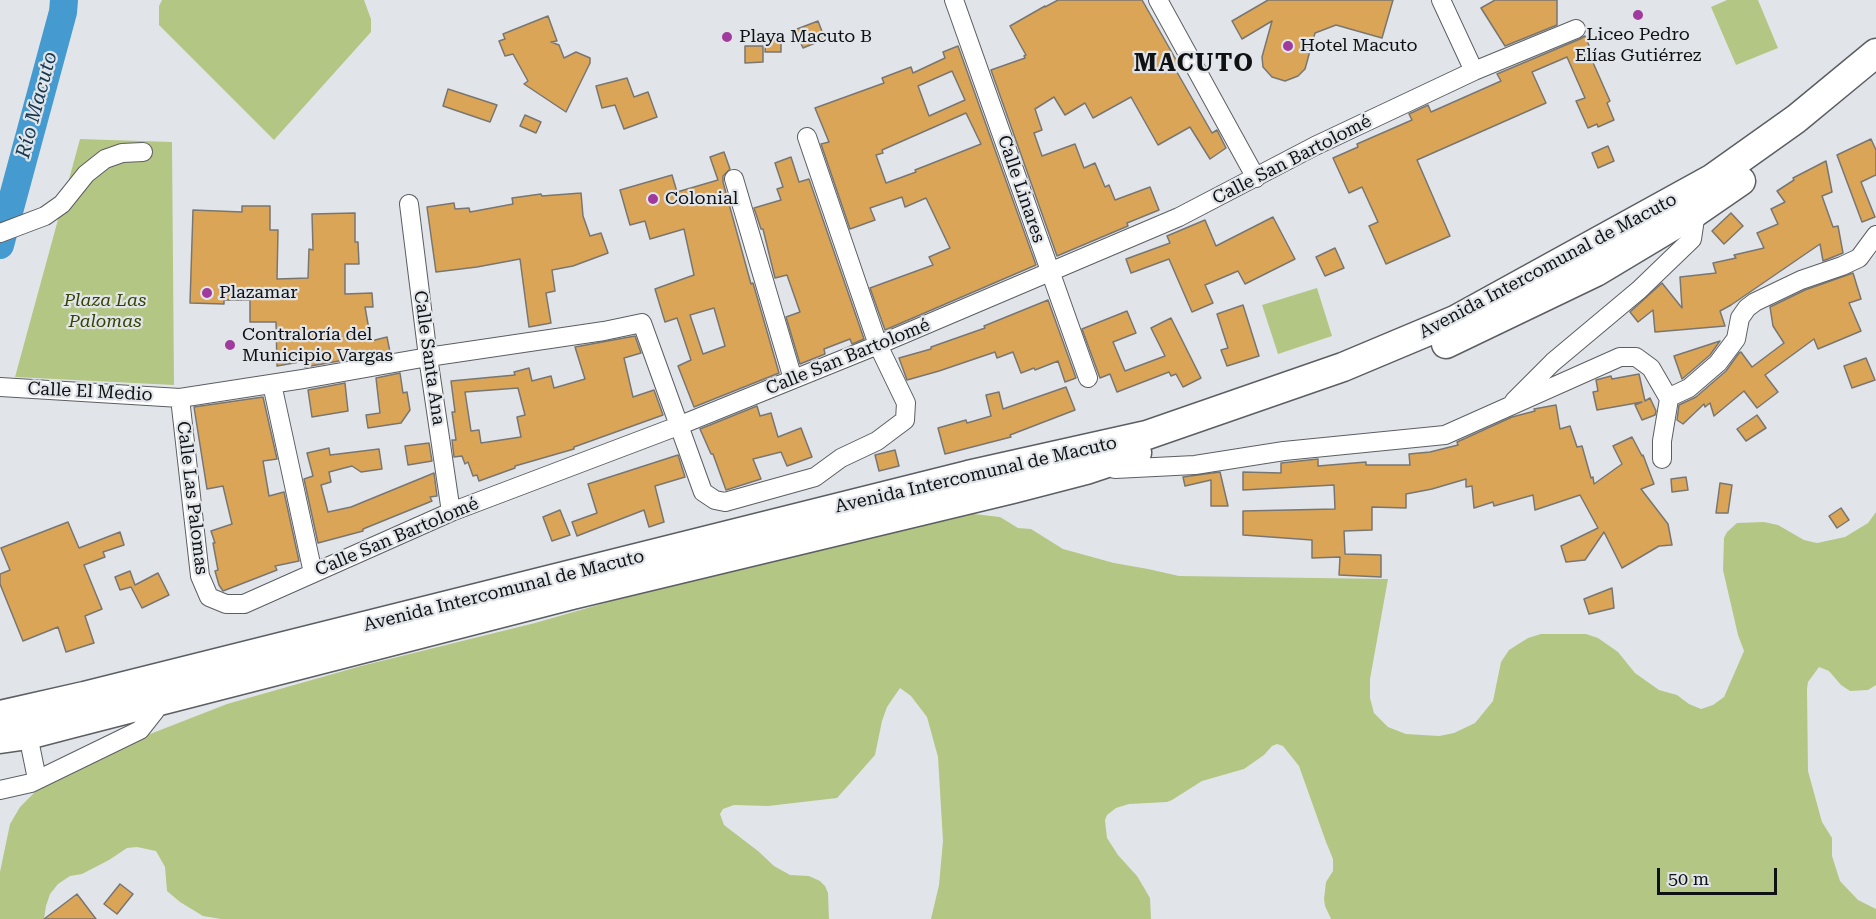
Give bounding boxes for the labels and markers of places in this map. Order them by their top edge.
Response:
marker: Liceo Pedro Elías Gutiérrez [1631,8,1645,22]
place label: Liceo Pedro Elías Gutiérrez [1575,24,1701,66]
place label: Playa Macuto B [739,26,872,48]
marker: Playa Macuto B [720,30,734,44]
place label: Hotel Macuto [1300,35,1418,57]
marker: Hotel Macuto [1281,39,1295,53]
place label: Colonial [665,188,738,210]
marker: Colonial [646,192,660,206]
place label: Plazamar [219,282,298,304]
marker: Plazamar [200,286,214,300]
place label: Contraloría del Municipio Vargas [242,324,393,366]
marker: Contraloría del Municipio Vargas [223,338,237,352]

